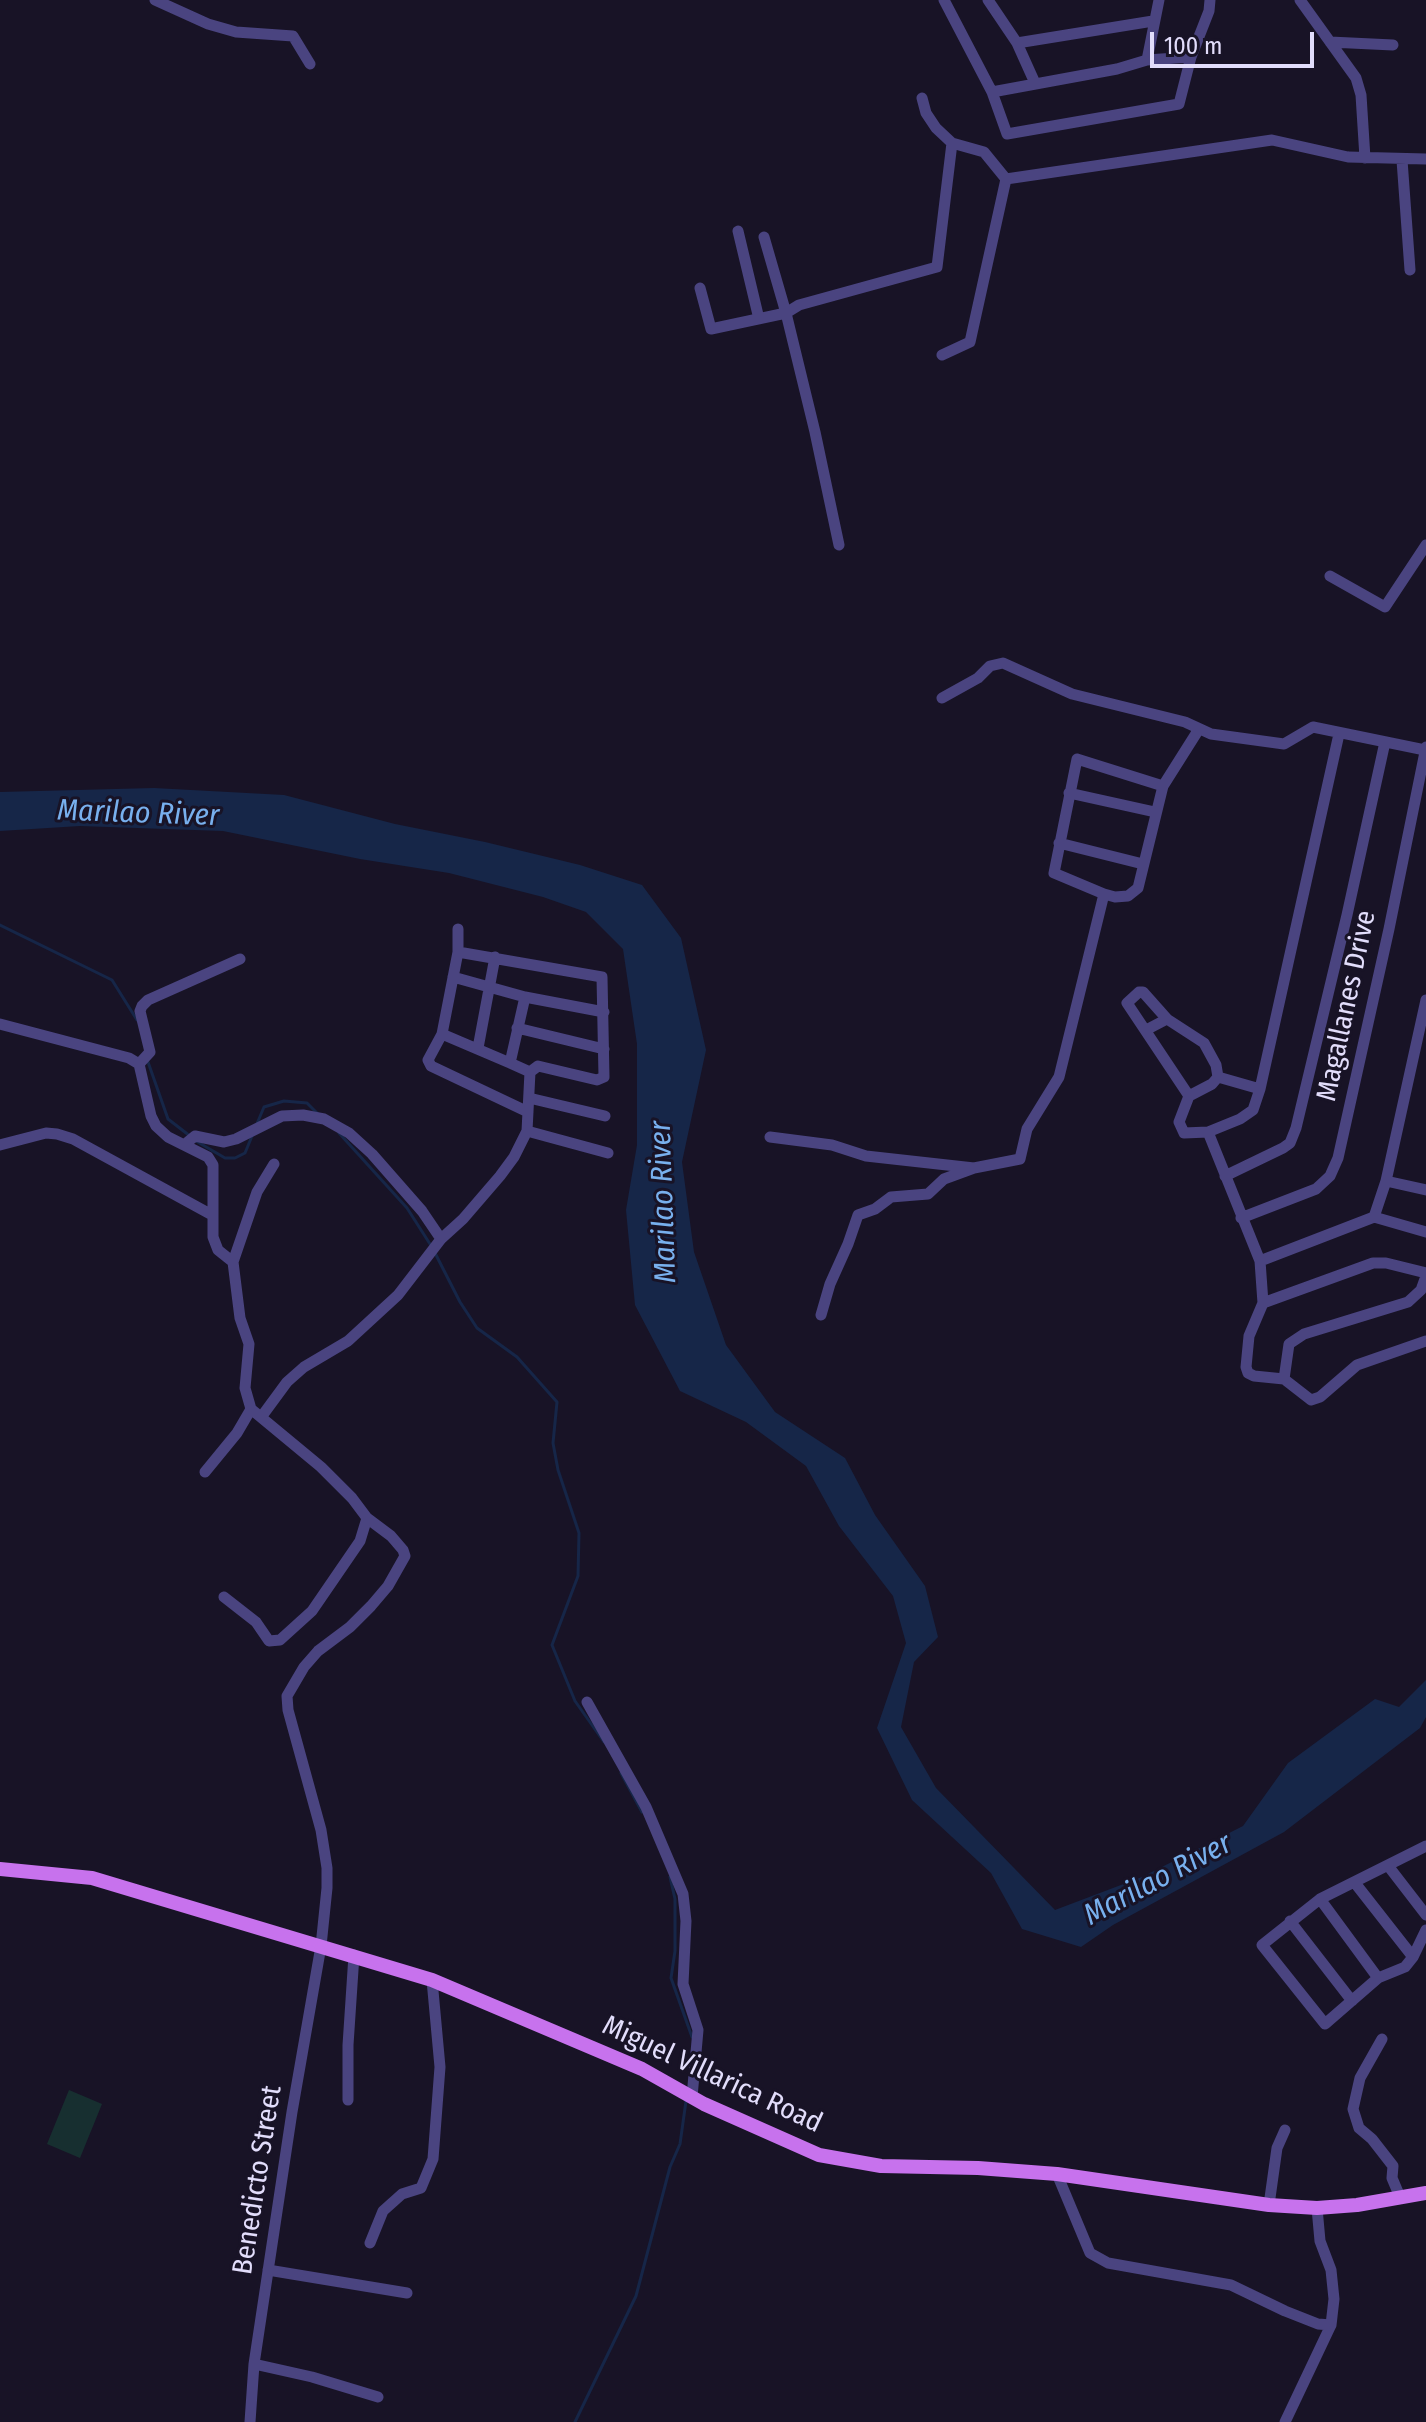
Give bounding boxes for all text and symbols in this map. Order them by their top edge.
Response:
scale bar [1154,16,1318,66]
text: 100 m [1164,32,1222,60]
water label: Marilao River [56,793,220,835]
street label: Magallanes Drive [1310,908,1384,1104]
water label: Marilao River [643,1120,685,1284]
water label: Marilao River [1078,1826,1238,1934]
street label: Miguel Villarica Road [597,2009,827,2141]
street label: Benedicto Street [226,2083,290,2277]

